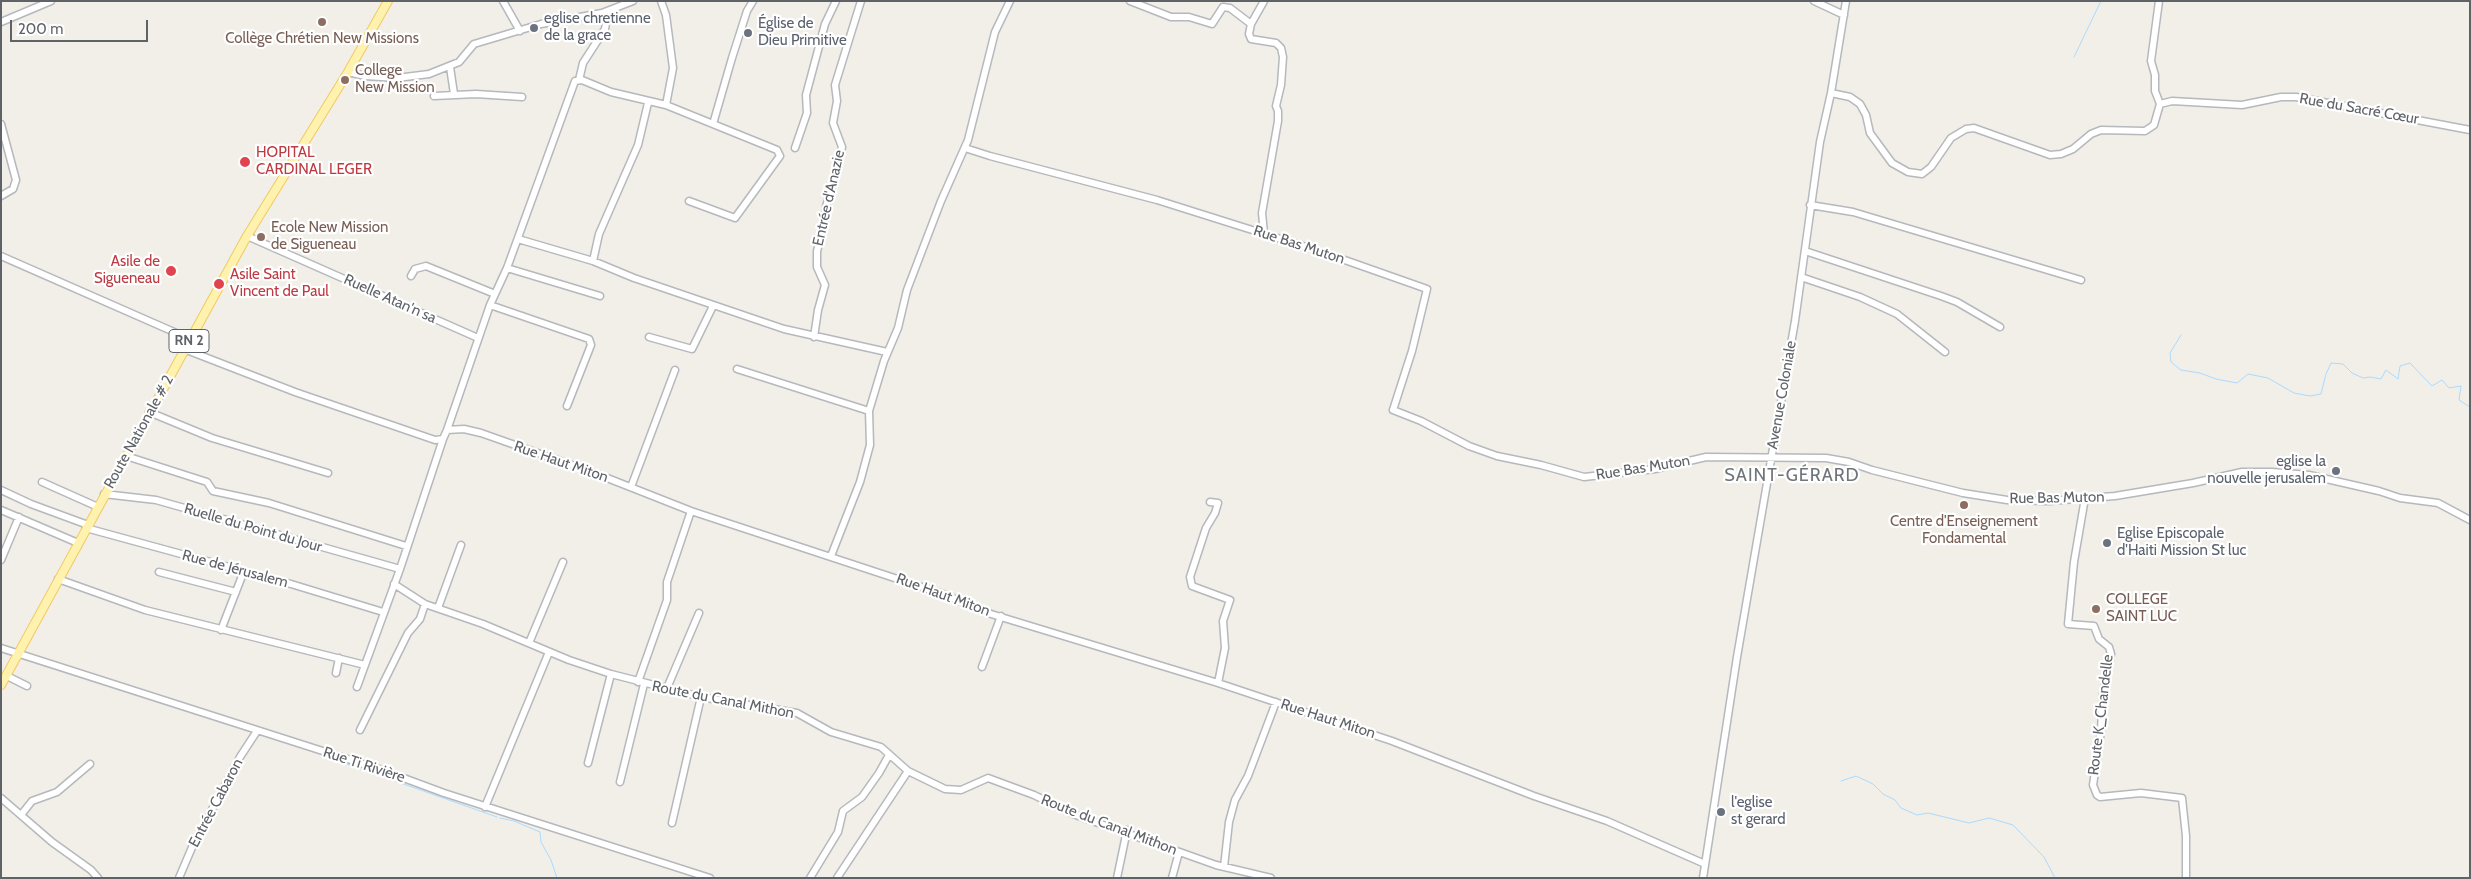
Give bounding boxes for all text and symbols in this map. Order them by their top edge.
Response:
scale bar [12,10,150,42]
place label: eglise chretienne de la grace [544,10,651,45]
place label: Église de Dieu Primitive [758,15,847,50]
marker: Collège Chrétien New Missions [316,16,328,28]
text: 200 m [18,20,63,38]
marker: eglise chretienne de la grace [528,22,540,34]
marker: Église de Dieu Primitive [742,27,754,39]
place label: Collège Chrétien New Missions [225,30,419,48]
place label: College New Mission [355,62,435,97]
marker: College New Mission [339,74,351,86]
street label: Rue du Sacré Cœur [2298,90,2420,128]
place label: HOPITAL CARDINAL LEGER [256,144,372,179]
street label: Entrée d'Anazie [809,148,849,248]
marker: HOPITAL CARDINAL LEGER [238,155,252,169]
place label: Ecole New Mission de Sigueneau [271,219,388,254]
street label: Rue Bas Muton [1251,222,1347,268]
marker: Ecole New Mission de Sigueneau [255,231,267,243]
place label: Asile de Sigueneau [94,253,160,288]
marker: Asile de Sigueneau [164,264,178,278]
place label: Asile Saint Vincent de Paul [230,266,329,301]
street label: Ruelle Atan'n sa [341,271,439,327]
marker: Asile Saint Vincent de Paul [212,277,226,291]
road number: RN 2 [169,330,209,352]
street label: Avenue Coloniale [1764,339,1800,451]
street label: Route Nationale # 2 [100,372,178,492]
street label: Rue Haut Miton [511,437,611,487]
street label: Rue Bas Muton [1595,452,1691,484]
place label: eglise la nouvelle jerusalem [2207,453,2326,488]
district label: SAINT-GÉRARD [1723,465,1861,487]
marker: eglise la nouvelle jerusalem [2330,465,2342,477]
street label: Rue Bas Muton [2009,488,2105,508]
marker: Centre d'Enseignement Fondamental [1958,499,1970,511]
street label: Ruelle du Point du Jour [182,500,324,556]
place label: Centre d'Enseignement Fondamental [1890,513,2038,548]
place label: Eglise Episcopale d'Haiti Mission St luc [2117,525,2246,560]
marker: Eglise Episcopale d'Haiti Mission St luc [2101,537,2113,549]
street label: Rue de Jérusalem [180,546,290,592]
street label: Rue Haut Miton [894,570,992,620]
place label: COLLEGE SAINT LUC [2106,591,2177,626]
marker: COLLEGE SAINT LUC [2090,603,2102,615]
street label: Route K_Chandelle [2085,654,2117,776]
street label: Route du Canal Mithon [650,677,796,723]
street label: Rue Haut Miton [1278,695,1378,743]
street label: Rue Ti Rivière [321,743,407,787]
street label: Entrée Cabaron [185,756,247,850]
street label: Route du Canal Mithon [1038,791,1180,859]
place label: l'eglise st gerard [1731,794,1785,829]
marker: l'eglise st gerard [1715,806,1727,818]

